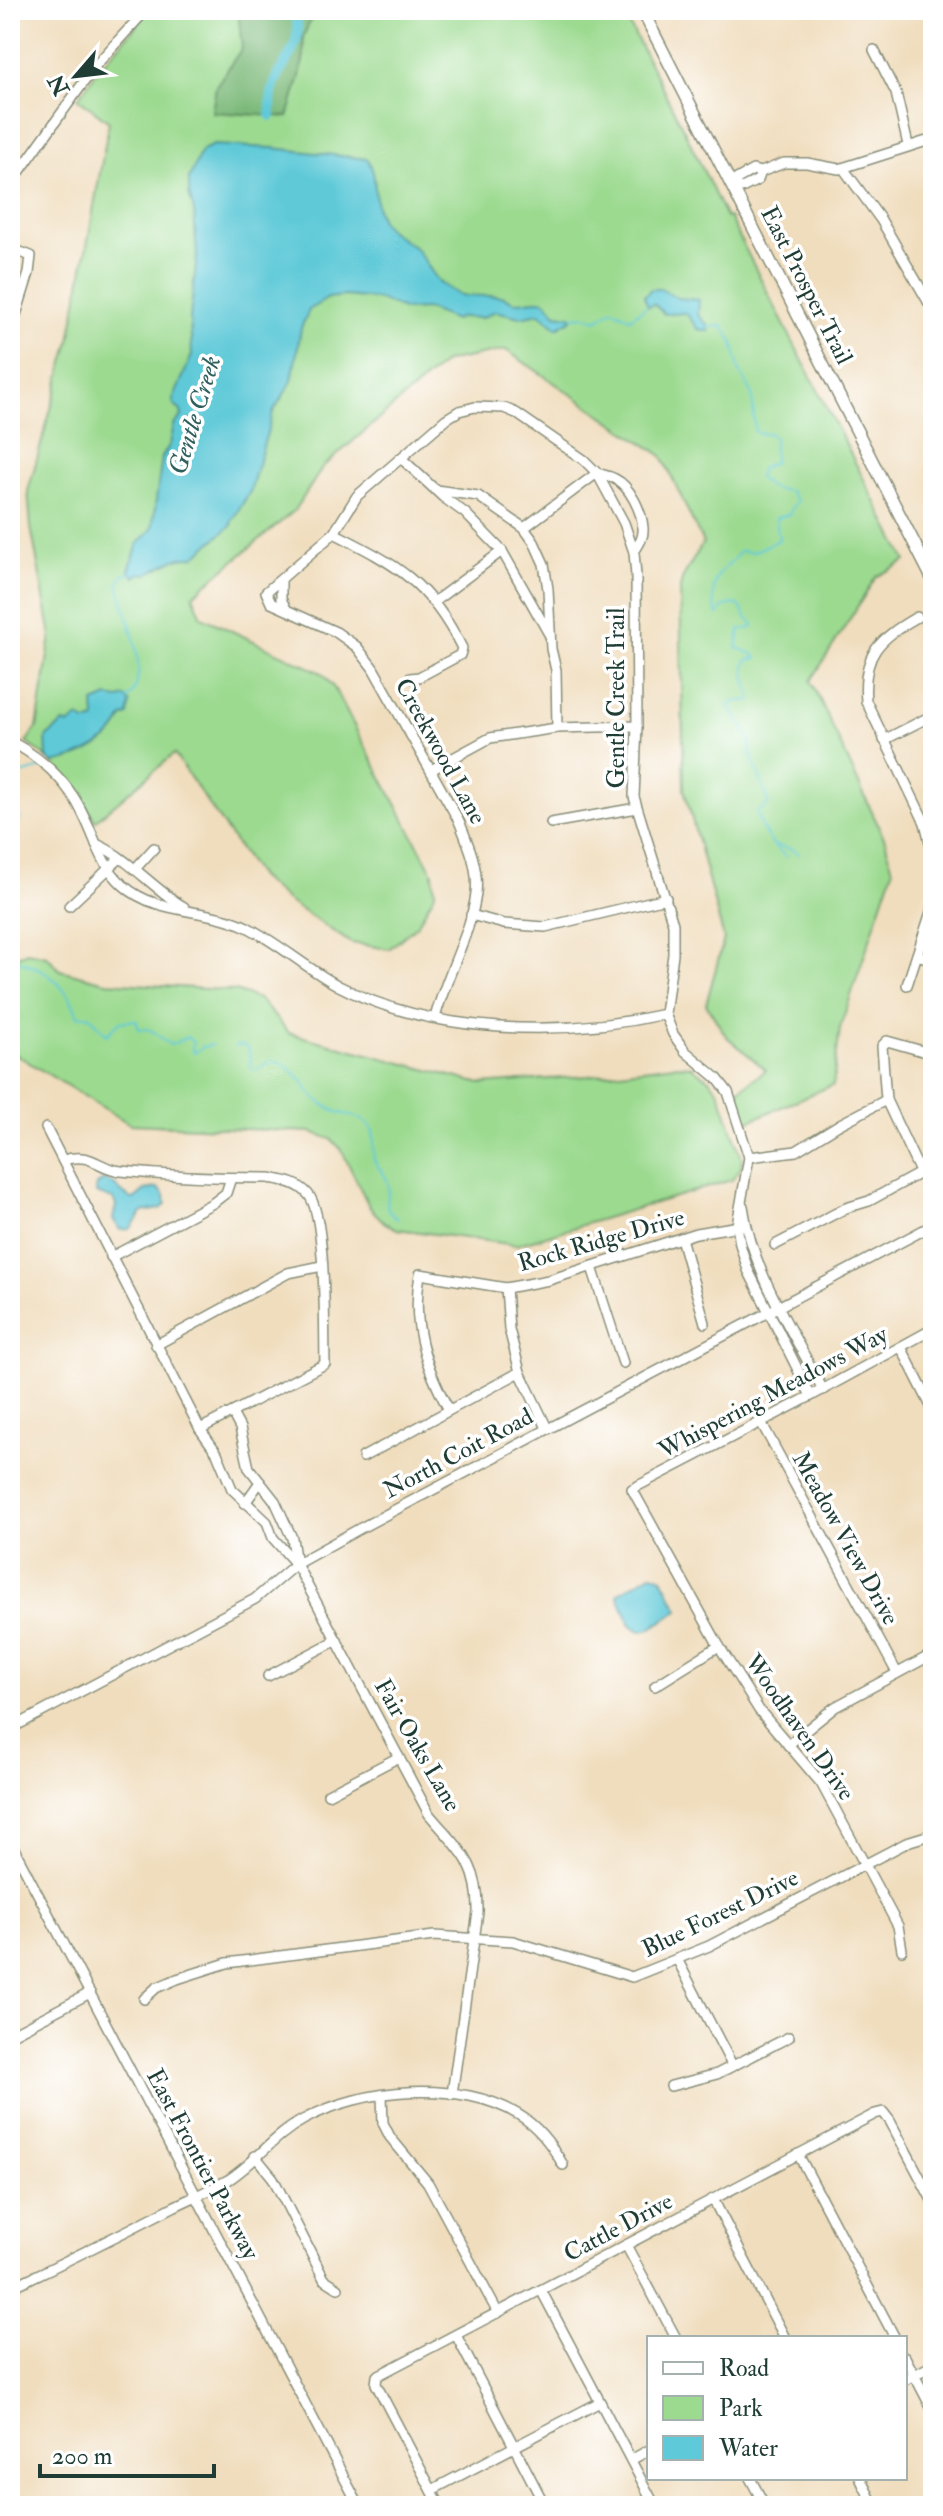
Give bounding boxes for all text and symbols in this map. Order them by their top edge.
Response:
north arrow [36,36,116,116]
text: N [42,69,77,101]
street label: East Prosper Trail [753,201,860,370]
water label: Gentle Creek [162,352,228,479]
street label: Gentle Creek Trail [601,608,632,788]
street label: Creekwood Lane [388,673,493,830]
street label: Rock Ridge Drive [514,1202,688,1279]
street label: Whispering Meadows Way [652,1319,894,1466]
street label: North Coit Road [378,1401,539,1506]
street label: Meadow View Drive [785,1446,906,1630]
street label: Woodhaven Drive [737,1647,862,1807]
street label: Fair Oaks Lane [367,1673,468,1817]
street label: Blue Forest Drive [637,1862,803,1965]
street label: East Frontier Parkway [139,2063,266,2265]
street label: Cattle Drive [558,2186,678,2269]
legend [647,2336,907,2480]
text: Road [719,2353,769,2384]
text: Park [719,2393,763,2424]
scale bar [40,2428,214,2478]
text: Water [718,2433,778,2464]
text: 200 m [52,2441,113,2472]

